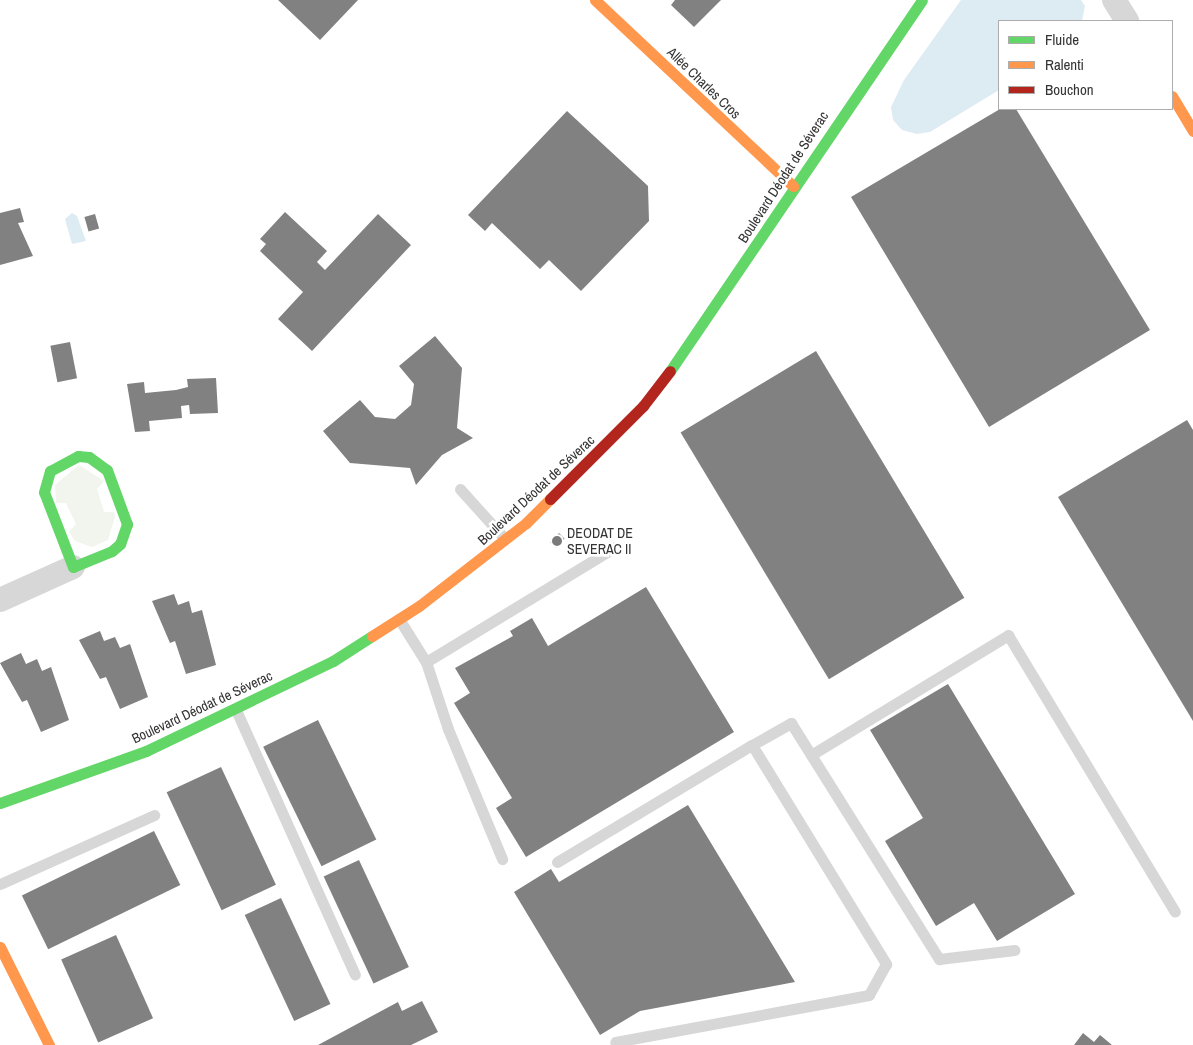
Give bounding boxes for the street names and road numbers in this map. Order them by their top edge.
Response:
street label: Allée Charles Cros [664,44,744,122]
street label: Boulevard Déodat de Séverac [734,108,832,246]
street label: Boulevard Déodat de Séverac [474,432,598,548]
street label: Boulevard Déodat de Séverac [129,667,275,747]

